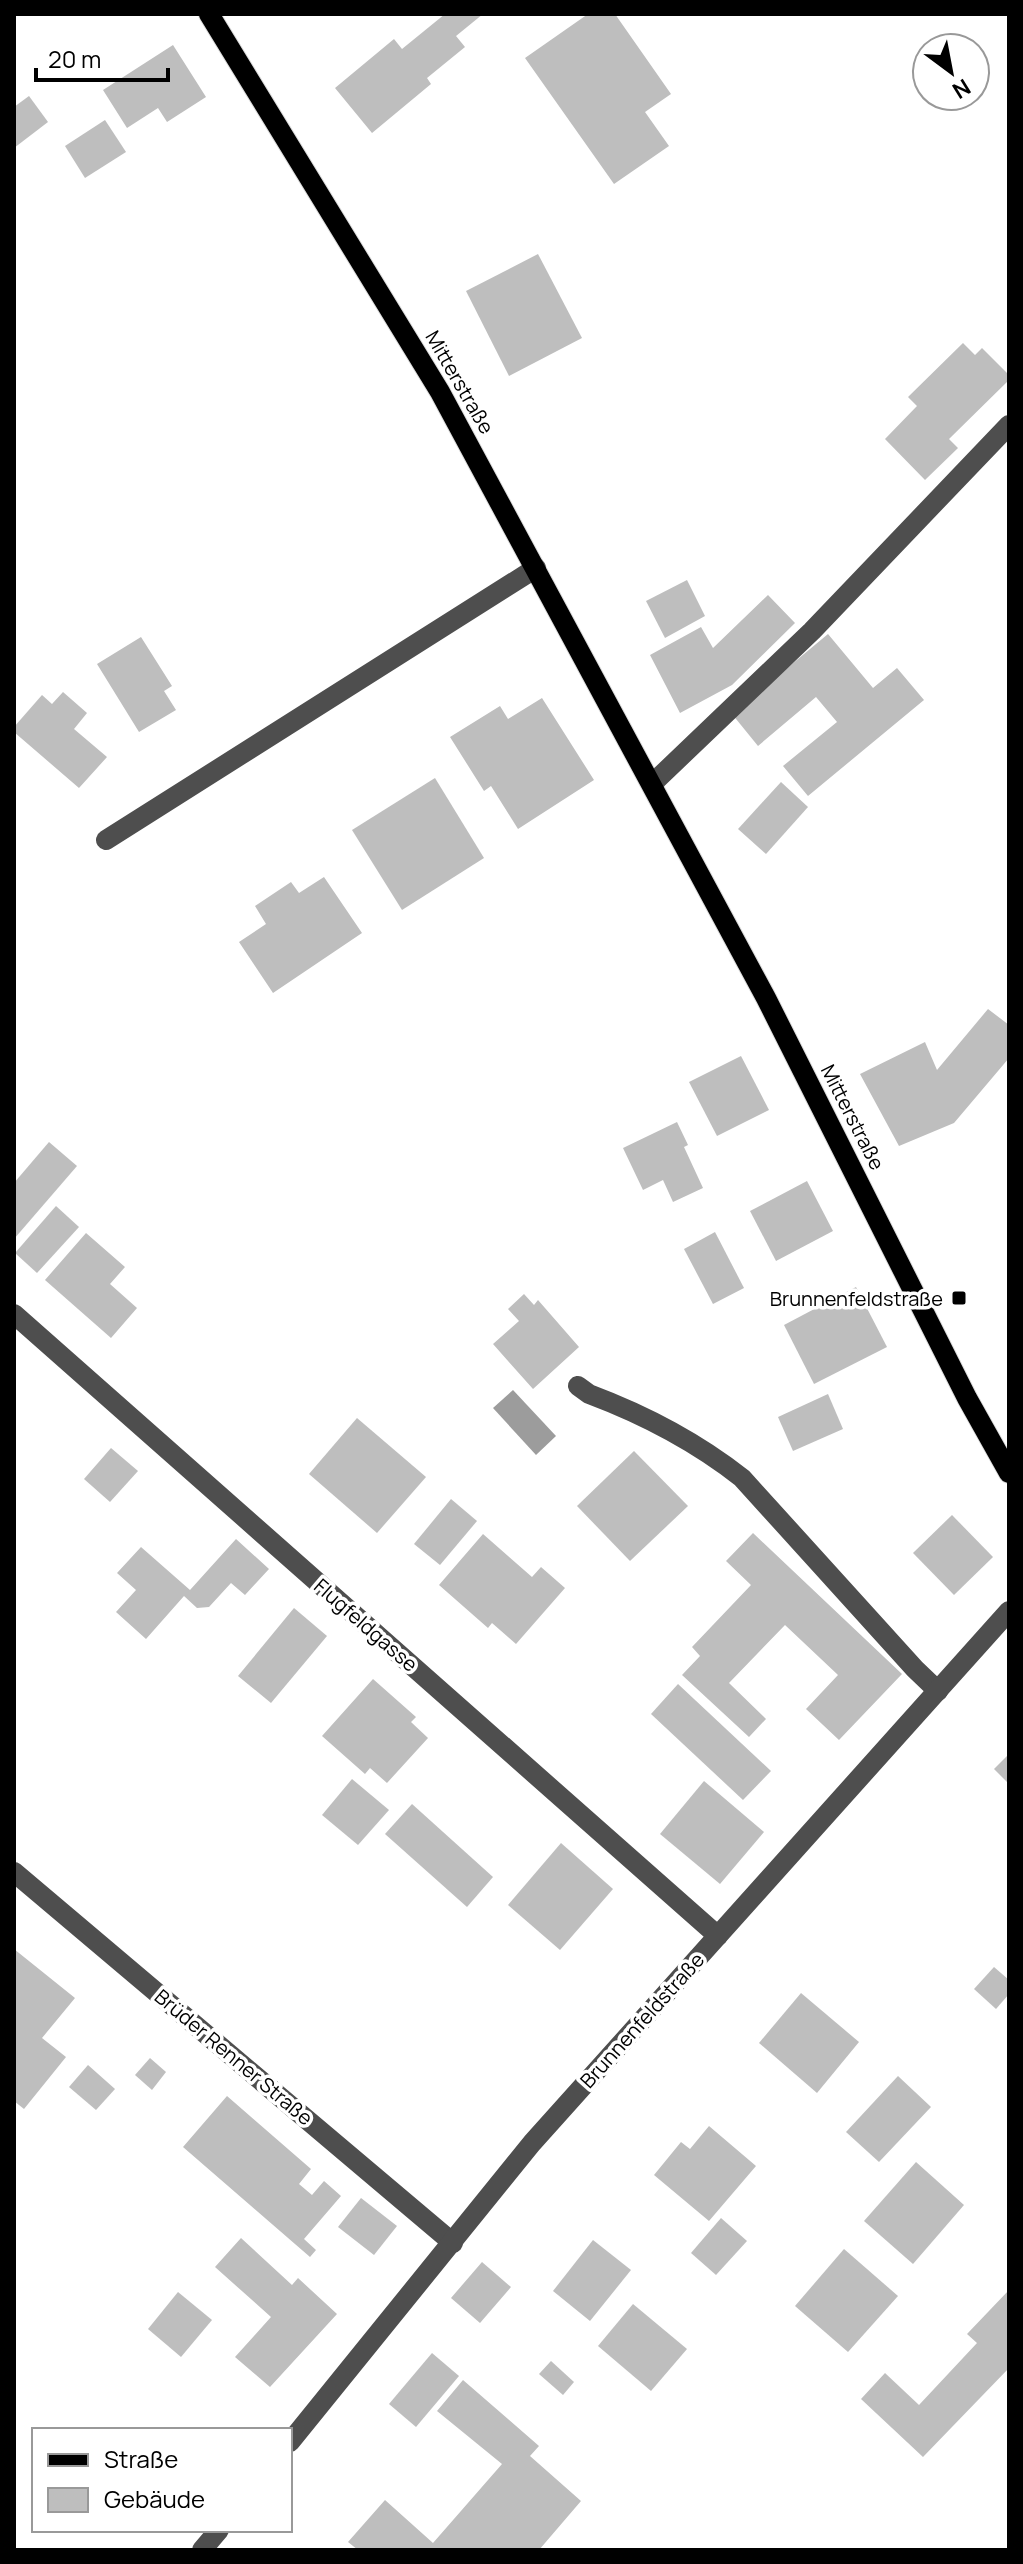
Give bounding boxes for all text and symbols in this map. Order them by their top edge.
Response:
scale bar [36,32,168,82]
north arrow [911,32,991,112]
text: 20 m [48,42,101,75]
text: N [947,72,976,106]
street label: Mitterstraße [420,325,500,439]
street label: Mitterstraße [815,1060,891,1174]
place label: Brunnenfeldstraße [770,1285,943,1312]
marker: Brunnenfeldstraße [950,1289,968,1307]
street label: Flugfeldgasse [308,1572,424,1678]
street label: Brunnenfeldstraße [574,1947,710,2093]
street label: Brüder Renner Straße [149,1983,319,2131]
legend [32,2428,292,2532]
text: Straße [104,2442,178,2475]
text: Gebäude [104,2482,205,2515]

